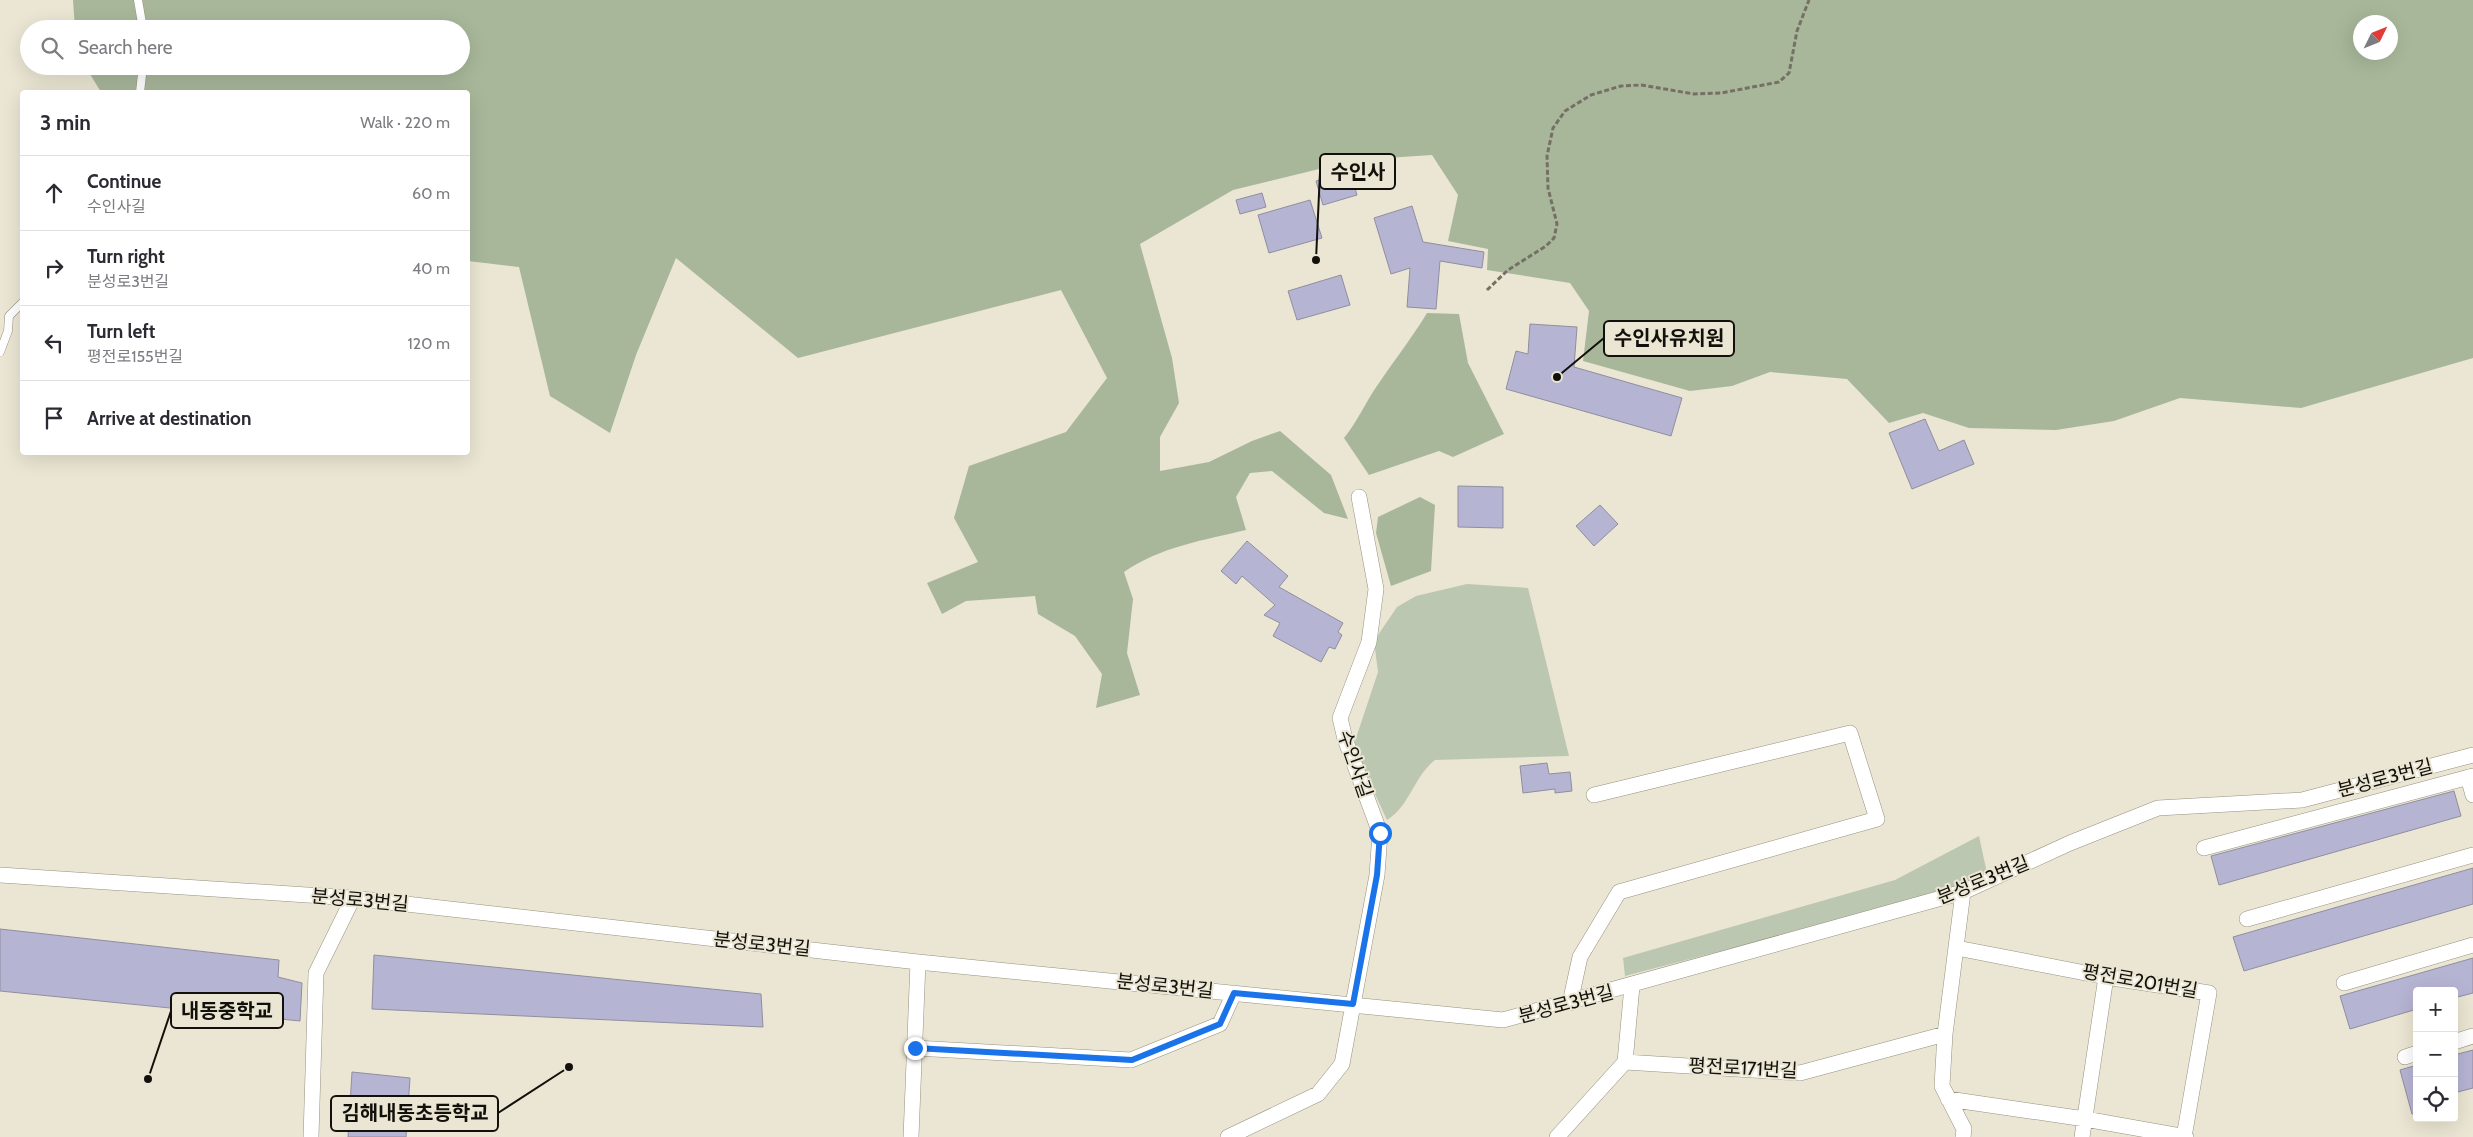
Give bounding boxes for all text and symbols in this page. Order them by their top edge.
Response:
north arrow [2353,15,2398,60]
search box [20,20,470,75]
icon: search [38,34,66,62]
text: Search here [78,36,172,59]
text: 3 min [40,110,91,135]
text: Walk · 220 m [360,113,450,132]
callout: 수인사 [1320,154,1395,189]
text: 수인사 [1330,160,1386,184]
text: Continue [87,170,161,193]
icon: ahead [40,179,68,207]
text: 60 m [412,184,450,203]
text: 수인사길 [87,197,146,216]
text: Turn right [87,245,165,268]
icon: right [40,254,68,282]
text: 40 m [412,259,450,278]
text: 분성로3번길 [87,272,169,291]
text: Turn left [87,320,155,343]
callout: 수인사유치원 [1604,321,1734,356]
text: 수인사유치원 [1614,326,1724,350]
icon: left [40,329,68,357]
text: 120 m [408,334,450,353]
text: 평전로155번길 [87,347,183,366]
icon: arrive [40,404,68,432]
text: Arrive at destination [87,407,251,430]
street label: 수인사길 [1333,727,1377,801]
street label: 분성로3번길 [2335,754,2435,802]
route start [1369,822,1392,845]
street label: 분성로3번길 [1933,851,2033,909]
street label: 분성로3번길 [310,884,410,916]
street label: 분성로3번길 [712,927,812,961]
street label: 평전로201번길 [2080,960,2200,1002]
street label: 분성로3번길 [1115,969,1215,1003]
street label: 분성로3번길 [1516,980,1616,1028]
map controls [2413,987,2458,1122]
button: + [2413,987,2458,1032]
callout: 내동중학교 [171,993,283,1028]
text: 내동중학교 [181,999,273,1023]
button: − [2413,1032,2458,1077]
route end [904,1037,927,1060]
street label: 평전로171번길 [1688,1054,1798,1082]
button: locate [2413,1077,2458,1122]
callout: 김해내동초등학교 [331,1096,498,1131]
text: 김해내동초등학교 [341,1101,489,1125]

